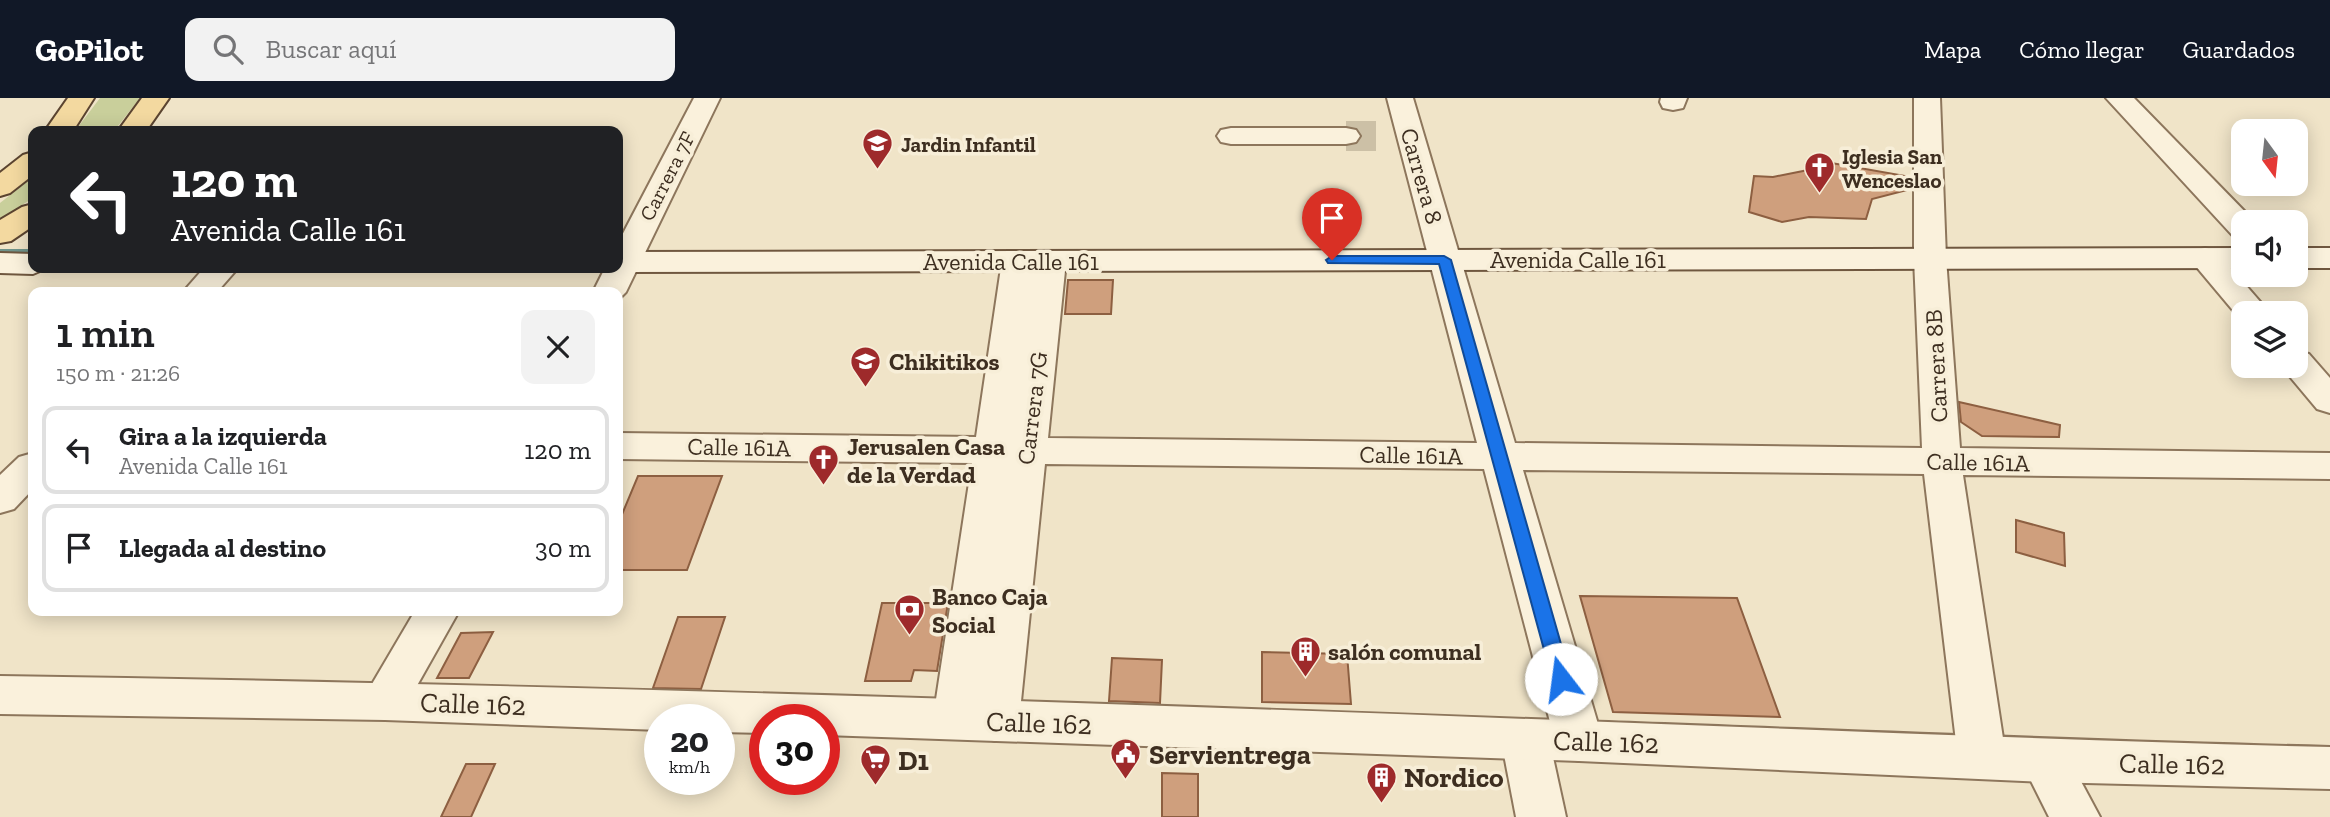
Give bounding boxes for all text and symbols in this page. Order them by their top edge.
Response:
search box [185,18,675,81]
text: GoPilot [35,30,143,69]
icon: search [209,30,247,68]
text: Buscar aquí [265,33,396,65]
text: Mapa [1924,35,1981,64]
text: Cómo llegar [2019,35,2145,64]
text: Guardados [2183,35,2295,64]
north arrow [2231,119,2308,196]
map controls [2231,119,2308,378]
street label: Carrera 8 [1394,125,1450,227]
street label: Carrera 7F [634,127,700,225]
school or university icon: Jardin Infantil [861,127,895,171]
place label: Jardin Infantil [901,132,1036,157]
place label: Iglesia San Wenceslao [1842,144,1943,193]
text: 120 m [171,151,297,210]
church icon: Iglesia San Wenceslao [1802,151,1836,195]
icon: left [56,154,147,245]
pin [1302,188,1362,260]
icon: arrive [1313,199,1351,237]
button: sound [2231,210,2308,287]
text: Avenida Calle 161 [171,211,406,249]
street label: Avenida Calle 161 [1490,245,1666,274]
street label: Avenida Calle 161 [923,247,1099,276]
button: layers [2231,301,2308,378]
text: 1 min [56,307,155,358]
street label: Carrera 8B [1919,309,1953,423]
button: close [521,310,595,384]
school or university icon: Chikitikos [849,344,883,388]
place label: Chikitikos [889,347,999,376]
street label: Carrera 7G [1011,350,1053,466]
text: 150 m · 21:26 [56,359,180,387]
text: Gira a la izquierda [119,420,327,452]
icon: left [60,431,98,469]
street label: Calle 161A [687,432,791,462]
place label: Jerusalen Casa de la Verdad [847,432,1005,489]
text: 120 m [524,434,591,466]
street label: Calle 161A [1359,440,1463,470]
church icon: Jerusalen Casa de la Verdad [807,443,841,487]
street label: Calle 161A [1926,447,2030,477]
text: Avenida Calle 161 [119,452,288,480]
icon: arrive [60,529,98,567]
text: Llegada al destino [119,532,326,564]
text: 30 m [535,532,591,564]
place label: Banco Caja Social [932,582,1048,639]
bank icon: Banco Caja Social [892,593,926,637]
building icon: salón comunal [1288,634,1322,678]
place label: salón comunal [1328,637,1482,666]
position arrow [1524,642,1598,716]
street label: Calle 162 [419,686,527,722]
speed limit sign: 30 [749,704,840,795]
street label: Calle 162 [985,705,1093,741]
text: 20 [670,719,709,761]
street label: Calle 162 [1552,724,1660,760]
public building icon: Servientrega [1109,737,1143,781]
place label: Servientrega [1149,738,1311,771]
supermarket icon: D1 [858,743,892,787]
place label: D1 [898,744,929,777]
street label: Calle 162 [2119,747,2225,781]
text: km/h [669,756,710,778]
building icon: Nordico [1364,760,1398,804]
place label: Nordico [1404,761,1504,794]

